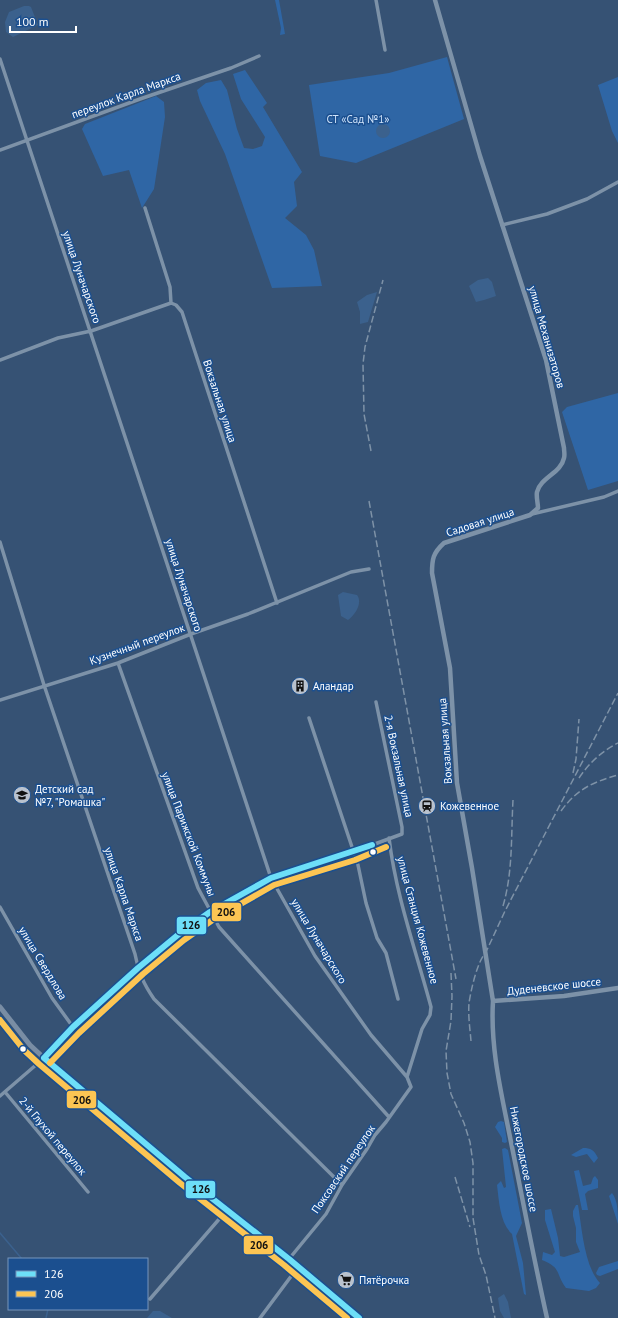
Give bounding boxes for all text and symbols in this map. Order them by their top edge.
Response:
scale bar [10,8,76,34]
text: 100 m [16,14,49,29]
street label: переулок Карла Маркса [70,69,182,121]
park label: СТ «Сад №1» [326,112,390,126]
street label: улица Луначарского [60,229,104,325]
street label: улица Механизаторов [526,284,568,390]
street label: Вокзальная улица [200,358,240,444]
street label: Садовая улица [444,504,516,540]
street label: улица Луначарского [162,537,206,633]
street label: Кузнечный переулок [88,620,187,668]
building icon: Аландар [290,676,310,696]
place label: Аландар [313,679,354,693]
street label: Вокзальная улица [435,698,455,784]
street label: 2-я Вокзальная улица [381,714,417,818]
street label: улица Парижской Коммуны [159,770,219,898]
place label: Детский сад №7, "Ромашка" [35,782,106,809]
school or university icon: Детский сад №7, "Ромашка" [12,785,32,805]
station icon: Кожевенное [417,796,437,816]
place label: Кожевенное [440,799,499,813]
street label: улица Карла Маркса [101,845,147,943]
unlabelled marker [368,847,378,857]
street label: улица Станция Кожевенное [394,855,442,986]
street label: улица Луначарского [288,896,350,986]
line badge: 206 [211,902,242,922]
text: 206 [217,905,235,919]
line badge: 126 [176,916,207,935]
text: 126 [182,918,200,932]
street label: улица Свердлова [16,924,70,1002]
street label: Дуденевское шоссе [506,974,602,998]
unlabelled marker [18,1044,28,1054]
line badge: 206 [66,1090,97,1109]
text: 206 [73,1093,91,1107]
street label: 2-й Глухой переулок [16,1094,90,1179]
street label: Нижегородское шоссе [507,1105,541,1213]
street label: Поксовский переулок [308,1121,378,1216]
line badge: 126 [185,1180,216,1199]
text: 126 [192,1182,210,1196]
line badge: 206 [243,1235,274,1255]
text: 206 [250,1238,268,1252]
legend [8,1258,148,1310]
text: 126 [44,1266,64,1281]
supermarket icon: Пятёрочка [336,1270,356,1290]
place label: Пятёрочка [359,1273,409,1287]
text: 206 [44,1286,64,1301]

